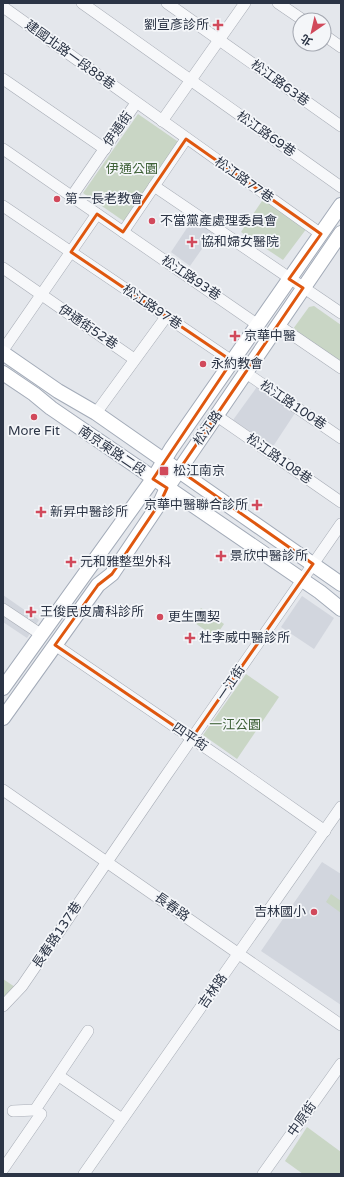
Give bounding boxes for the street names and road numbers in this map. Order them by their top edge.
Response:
street label: 建國北路一段88巷 [22,17,118,93]
street label: 松江路63巷 [248,56,312,110]
street label: 伊通街 [100,108,136,150]
street label: 松江路69巷 [233,108,299,160]
street label: 松江路77巷 [211,154,277,206]
street label: 松江路93巷 [158,252,224,304]
street label: 松江路97巷 [119,281,185,333]
street label: 伊通街52巷 [55,301,121,353]
street label: 松江路100巷 [257,377,329,433]
street label: 松江路 [190,407,226,449]
street label: 南京東路二段 [75,423,149,479]
street label: 松江路108巷 [243,431,315,487]
street label: 一江街 [213,662,249,704]
street label: 四平街 [169,719,211,755]
street label: 長春路 [151,889,193,925]
street label: 長春路137巷 [29,899,85,971]
street label: 吉林路 [195,970,231,1012]
street label: 中原街 [284,1098,320,1140]

